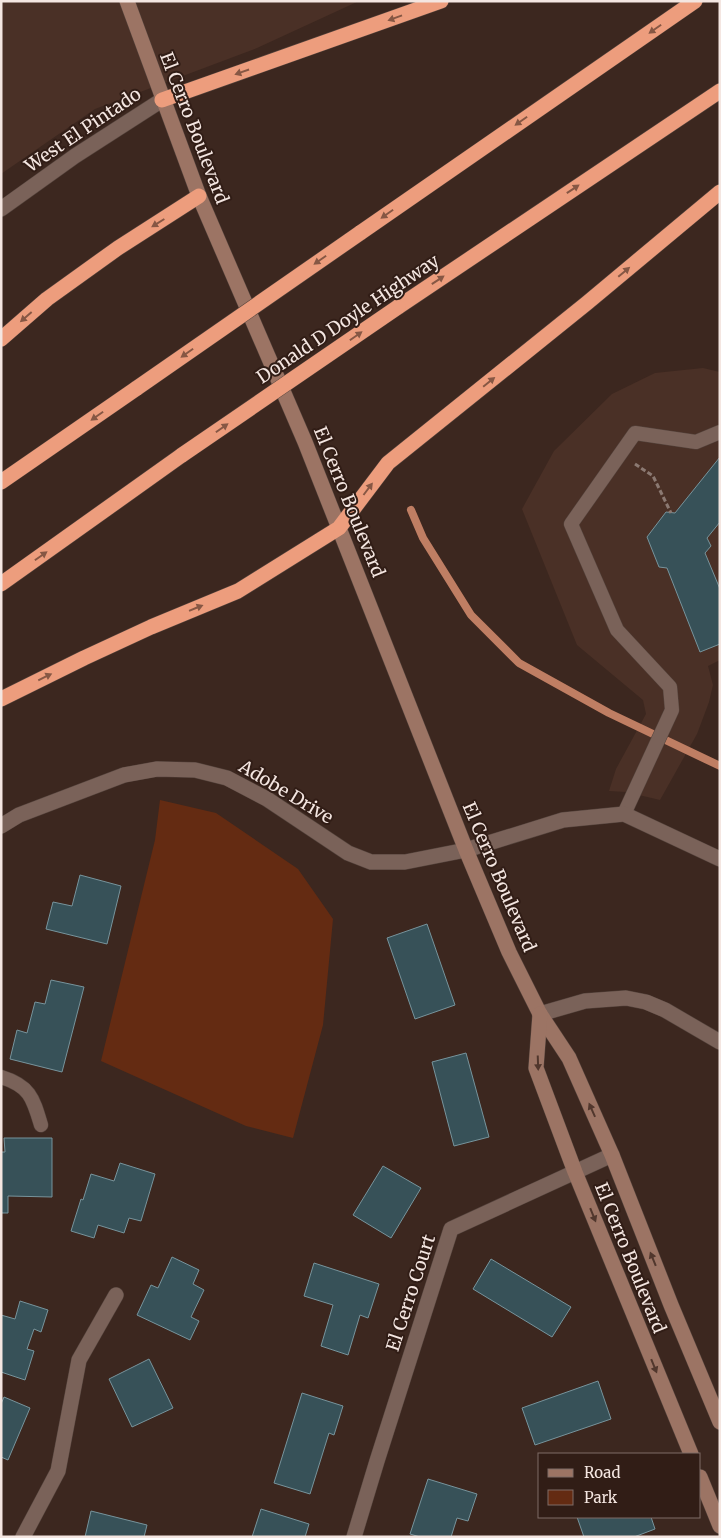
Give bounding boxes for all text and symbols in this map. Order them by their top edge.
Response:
one-way arrow [387,14,402,22]
one-way arrow [648,24,661,34]
street label: El Cerro Boulevard [155,49,234,207]
one-way arrow [234,69,249,76]
street label: West El Pintado [19,82,145,178]
one-way arrow [514,117,528,126]
one-way arrow [567,184,580,194]
one-way arrow [381,209,394,219]
one-way arrow [152,218,165,227]
street label: Donald D Doyle Highway [252,249,444,388]
one-way arrow [314,255,327,265]
one-way arrow [617,266,630,277]
one-way arrow [432,275,445,285]
one-way arrow [21,311,33,323]
one-way arrow [349,331,363,341]
one-way arrow [180,348,194,358]
one-way arrow [482,376,495,387]
one-way arrow [90,411,104,421]
one-way arrow [215,423,229,433]
street label: El Cerro Boulevard [309,423,390,581]
one-way arrow [363,483,374,496]
one-way arrow [34,551,48,561]
one-way arrow [189,604,203,612]
one-way arrow [38,673,52,681]
street label: Adobe Drive [234,754,338,829]
street label: El Cerro Boulevard [458,798,541,955]
one-way arrow [534,1055,542,1071]
one-way arrow [587,1103,595,1118]
street label: El Cerro Boulevard [590,1179,671,1337]
one-way arrow [589,1208,597,1222]
street label: El Cerro Court [381,1232,440,1354]
one-way arrow [649,1251,657,1266]
one-way arrow [651,1358,659,1373]
legend [538,1453,701,1518]
text: Road [584,1463,620,1482]
text: Park [584,1488,618,1507]

